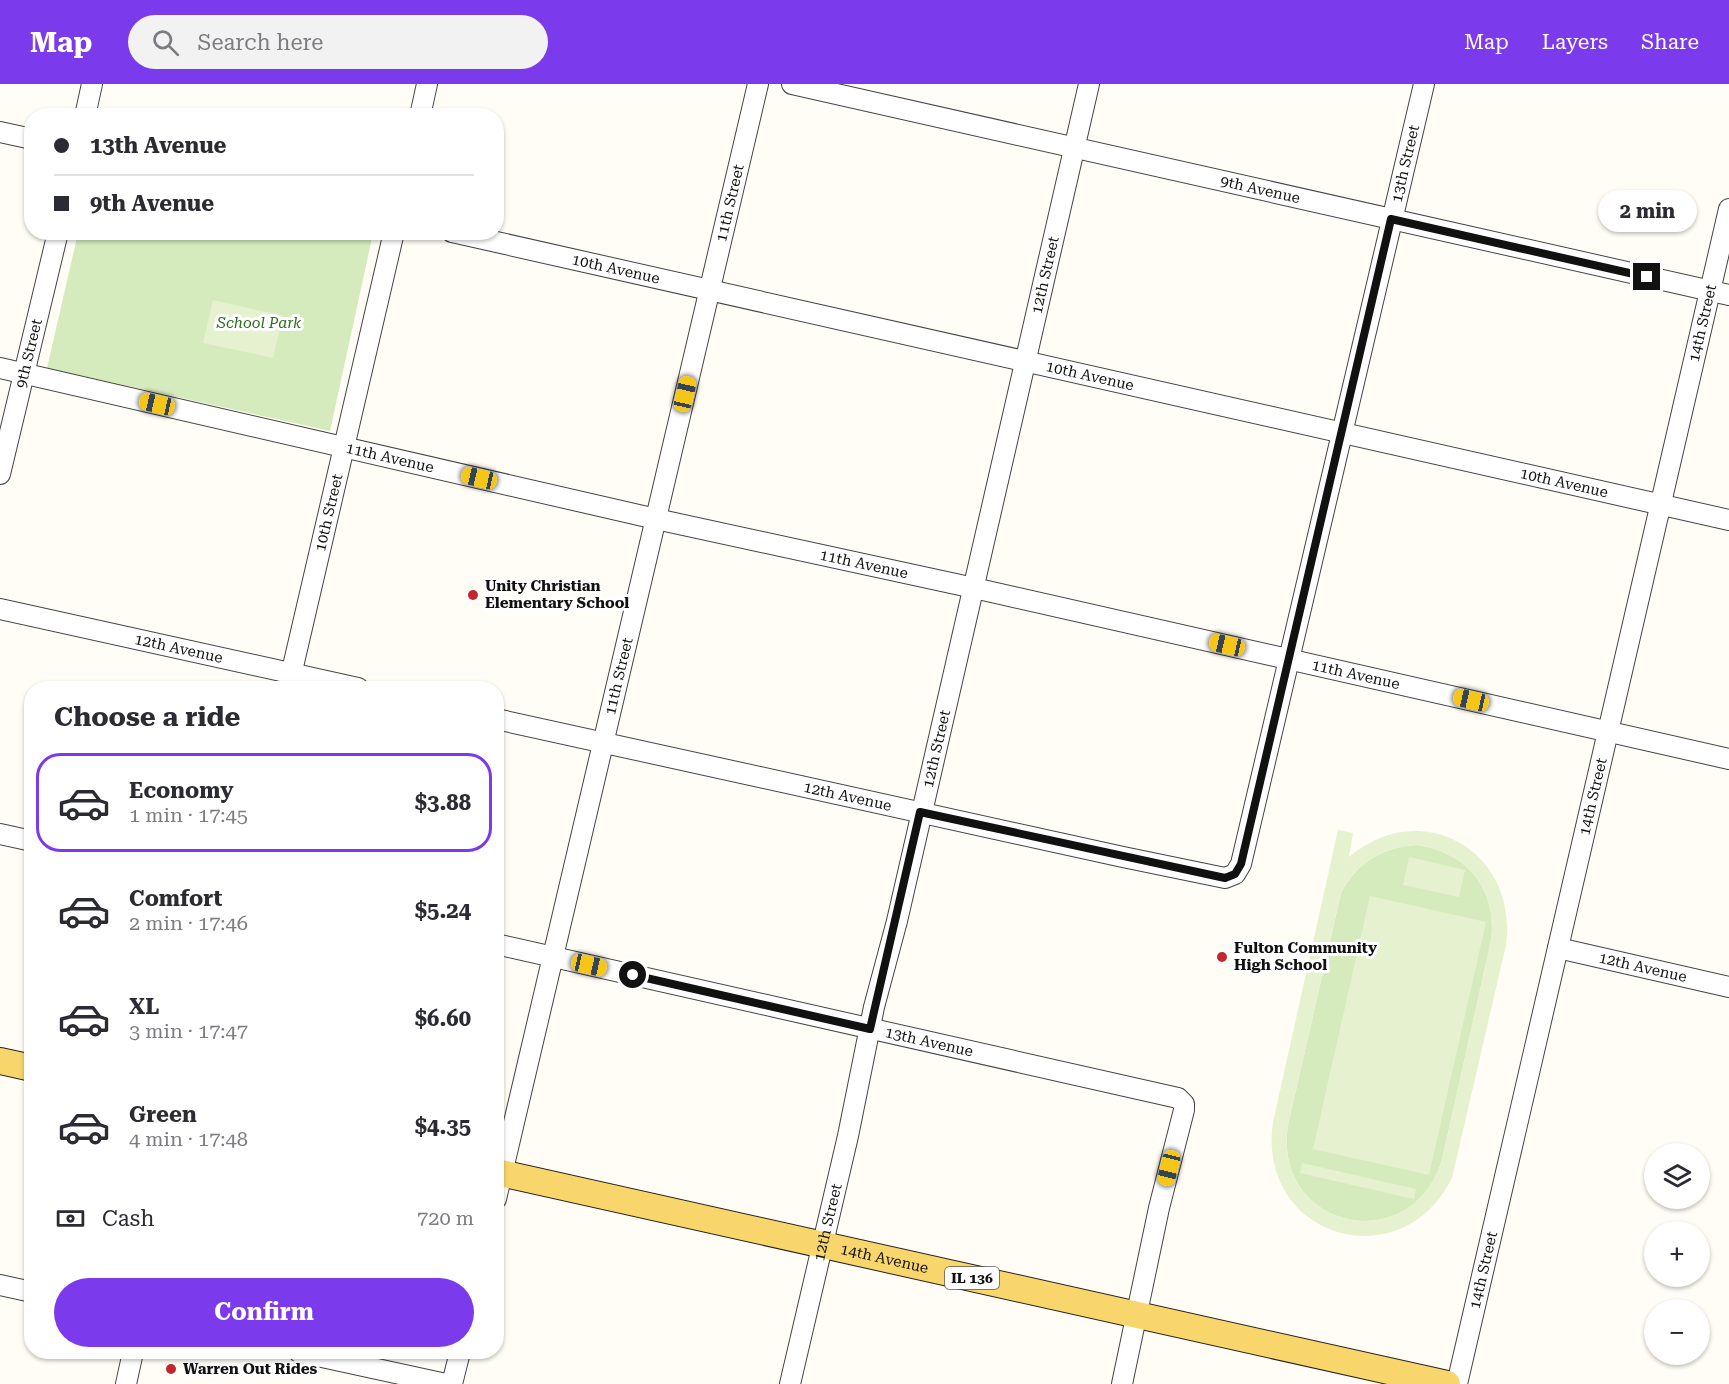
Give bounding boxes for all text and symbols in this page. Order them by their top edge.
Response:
search box [128,15,548,69]
text: Map [30,26,92,59]
icon: search [149,26,182,59]
text: Search here [197,30,323,55]
text: Map [1464,30,1509,54]
text: Layers [1542,30,1608,54]
text: Share [1641,30,1699,54]
street label: 13th Street [1388,123,1423,204]
text: 13th Avenue [90,133,227,158]
street label: 11th Street [712,162,748,244]
street label: 9th Avenue [1219,172,1302,207]
callout: 2 min [1598,190,1696,232]
text: 9th Avenue [90,191,214,216]
text: 2 min [1620,199,1675,223]
street label: 12th Street [1028,234,1063,316]
street label: 10th Avenue [570,250,662,288]
route end [1633,263,1660,290]
street label: 14th Street [1685,282,1720,364]
park label: School Park [216,314,302,332]
street label: 9th Street [12,317,46,390]
street label: 10th Avenue [1044,357,1136,395]
car [672,374,698,414]
car [137,391,177,417]
street label: 11th Avenue [344,439,436,477]
street label: 10th Avenue [1518,464,1610,501]
car [459,465,499,491]
street label: 10th Street [311,472,347,553]
street label: 11th Avenue [818,546,910,582]
place label: Unity Christian Elementary School [485,577,629,612]
marker: Unity Christian Elementary School [466,588,480,602]
street label: 12th Avenue [133,630,224,667]
car [1207,632,1247,658]
street label: 11th Street [601,635,637,717]
street label: 11th Avenue [1310,656,1402,693]
car [1451,687,1491,713]
text: Choose a ride [54,701,240,733]
street label: 12th Street [919,708,954,789]
street label: 14th Street [1575,756,1611,837]
icon: car [57,776,111,830]
text: Economy [129,778,233,803]
street label: 12th Avenue [802,778,893,815]
text: $3.88 [415,790,471,815]
text: 1 min · 17:45 [129,803,248,827]
icon: car [57,884,111,938]
text: Comfort [129,886,222,911]
text: $5.24 [415,898,471,923]
text: 2 min · 17:46 [129,911,248,935]
place label: Fulton Community High School [1234,939,1377,974]
street label: 12th Avenue [1597,949,1689,986]
marker: Fulton Community High School [1215,950,1229,964]
car [569,952,609,978]
route start [619,961,646,988]
icon: car [57,992,111,1046]
text: XL [129,994,159,1019]
text: $6.60 [415,1006,471,1031]
text: 3 min · 17:47 [129,1019,248,1043]
street label: 13th Avenue [883,1023,975,1060]
icon: car [57,1100,111,1154]
text: Green [129,1102,197,1127]
text: $4.35 [415,1114,471,1139]
text: 4 min · 17:48 [129,1127,248,1151]
map controls [1644,1143,1710,1365]
button: layers [1644,1143,1710,1209]
car [1156,1148,1182,1188]
street label: 12th Street [810,1181,846,1263]
icon: cash [54,1202,87,1235]
text: Cash [102,1206,154,1231]
text: 720 m [417,1206,474,1230]
button: + [1644,1221,1710,1287]
street label: 14th Street [1466,1229,1501,1311]
street label: 14th Avenue [839,1240,930,1277]
road number: IL 136 [945,1267,999,1289]
button: Confirm [54,1278,474,1347]
button: − [1644,1299,1710,1365]
place label: Warren Out Rides [183,1360,318,1378]
marker: Warren Out Rides [164,1362,178,1376]

